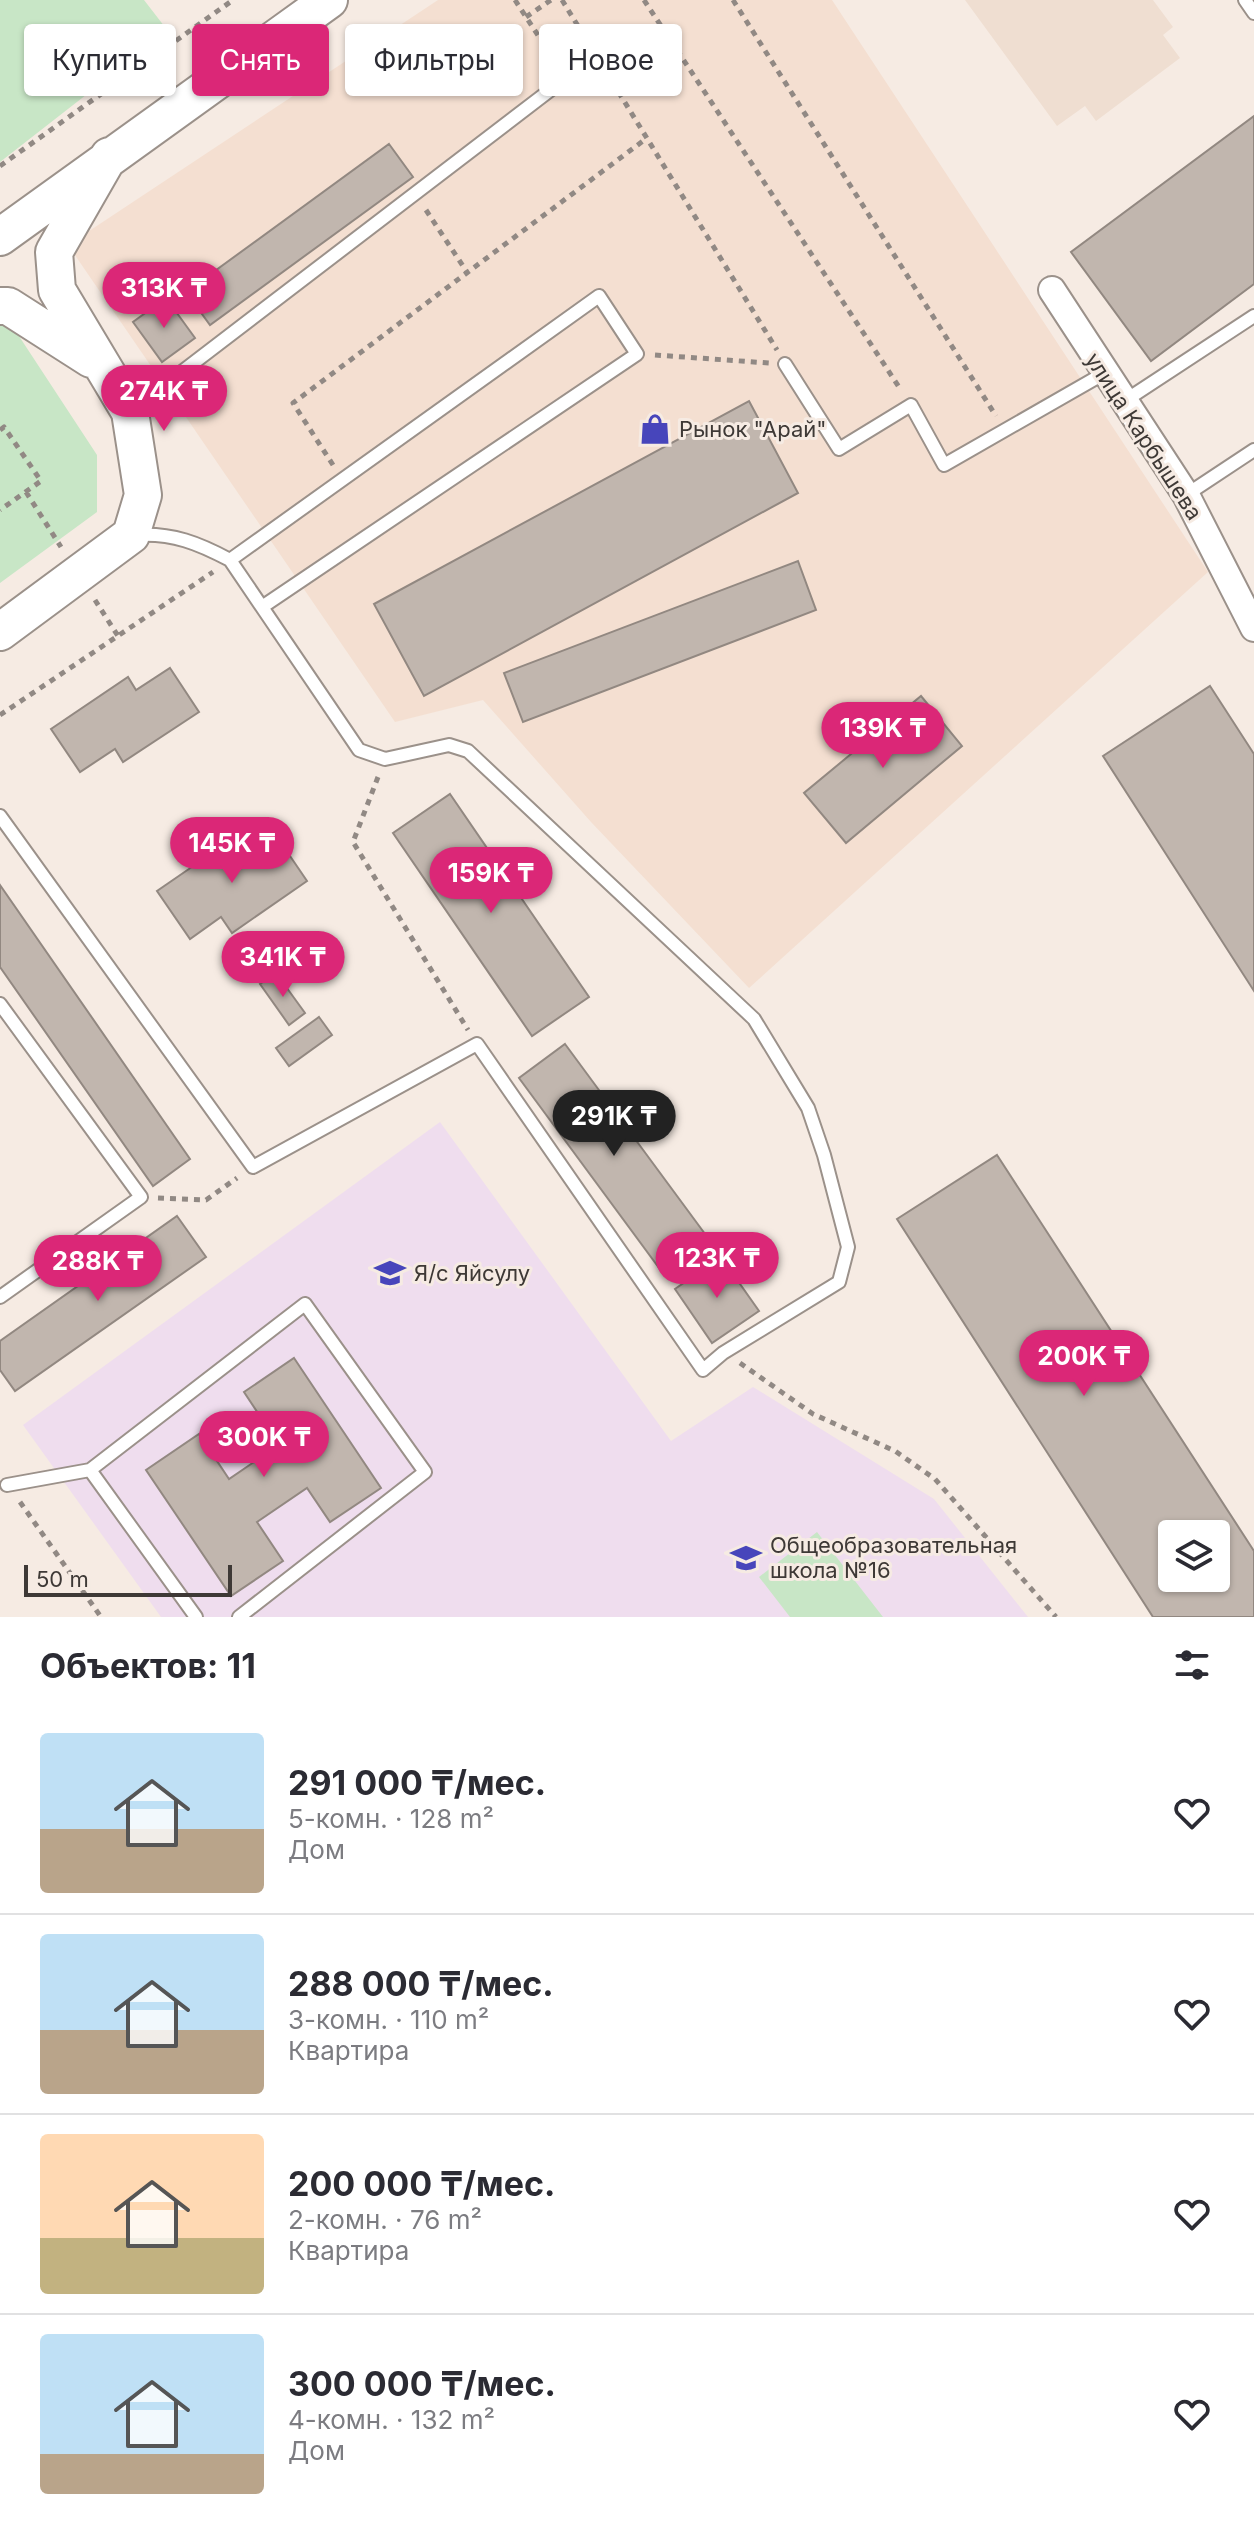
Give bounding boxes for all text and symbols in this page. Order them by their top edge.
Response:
chip: Купить [24,24,176,96]
chip: Снять [192,24,329,96]
chip: Фильтры [345,24,523,96]
chip: Новое [539,24,682,96]
pin: 313K ₸ [99,262,229,330]
text: 313K ₸ [120,272,208,303]
street label: улица Карбышева [1080,347,1208,525]
pin: 274K ₸ [99,365,229,433]
text: 274K ₸ [119,375,209,406]
shop icon: Рынок "Арай" [638,412,672,446]
place label: Рынок "Арай" [679,416,827,442]
pin: 139K ₸ [818,702,948,770]
text: 139K ₸ [839,712,927,743]
pin: 145K ₸ [167,817,297,885]
text: 145K ₸ [188,827,276,858]
pin: 159K ₸ [426,847,556,915]
text: 159K ₸ [448,857,534,888]
pin: 341K ₸ [218,931,348,999]
text: 341K ₸ [240,941,326,972]
pin: 291K ₸ [549,1090,679,1158]
text: 291K ₸ [571,1100,657,1131]
pin: 123K ₸ [652,1232,782,1300]
pin: 288K ₸ [33,1235,163,1303]
text: 123K ₸ [674,1242,760,1273]
text: 288K ₸ [52,1245,144,1276]
school or university icon: Я/c Яйсулу [373,1256,407,1290]
place label: Я/c Яйсулу [414,1260,530,1286]
pin: 200K ₸ [1019,1330,1149,1398]
text: 200K ₸ [1037,1340,1131,1371]
pin: 300K ₸ [199,1411,329,1479]
text: 300K ₸ [217,1421,311,1452]
map controls [1158,1520,1230,1592]
button: layers [1158,1520,1230,1592]
place label: Общеобразовательная школа №16 [770,1532,1017,1583]
school or university icon: Общеобразовательная школа №16 [729,1541,763,1575]
scale bar [24,1561,232,1597]
text: 50 m [36,1566,89,1592]
icon: filters [1170,1643,1214,1687]
text: Объектов: 11 [40,1645,256,1686]
text: 291 000 ₸/мес. [288,1762,546,1803]
icon: home [104,1765,200,1861]
icon: heart [1170,1791,1214,1835]
text: 5-комн. · 128 m² [288,1803,494,1834]
text: Дом [288,1834,345,1865]
text: 288 000 ₸/мес. [288,1963,554,2004]
icon: home [104,1966,200,2062]
icon: heart [1170,1992,1214,2036]
text: 3-комн. · 110 m² [288,2004,489,2035]
text: Квартира [288,2035,409,2066]
text: 200 000 ₸/мес. [288,2163,555,2204]
icon: home [104,2166,200,2262]
icon: heart [1170,2192,1214,2236]
text: 2-комн. · 76 m² [288,2204,482,2235]
text: Квартира [288,2235,409,2266]
text: 300 000 ₸/мес. [288,2363,556,2404]
icon: home [104,2366,200,2462]
icon: heart [1170,2392,1214,2436]
text: 4-комн. · 132 m² [288,2404,495,2435]
text: Дом [288,2435,345,2466]

